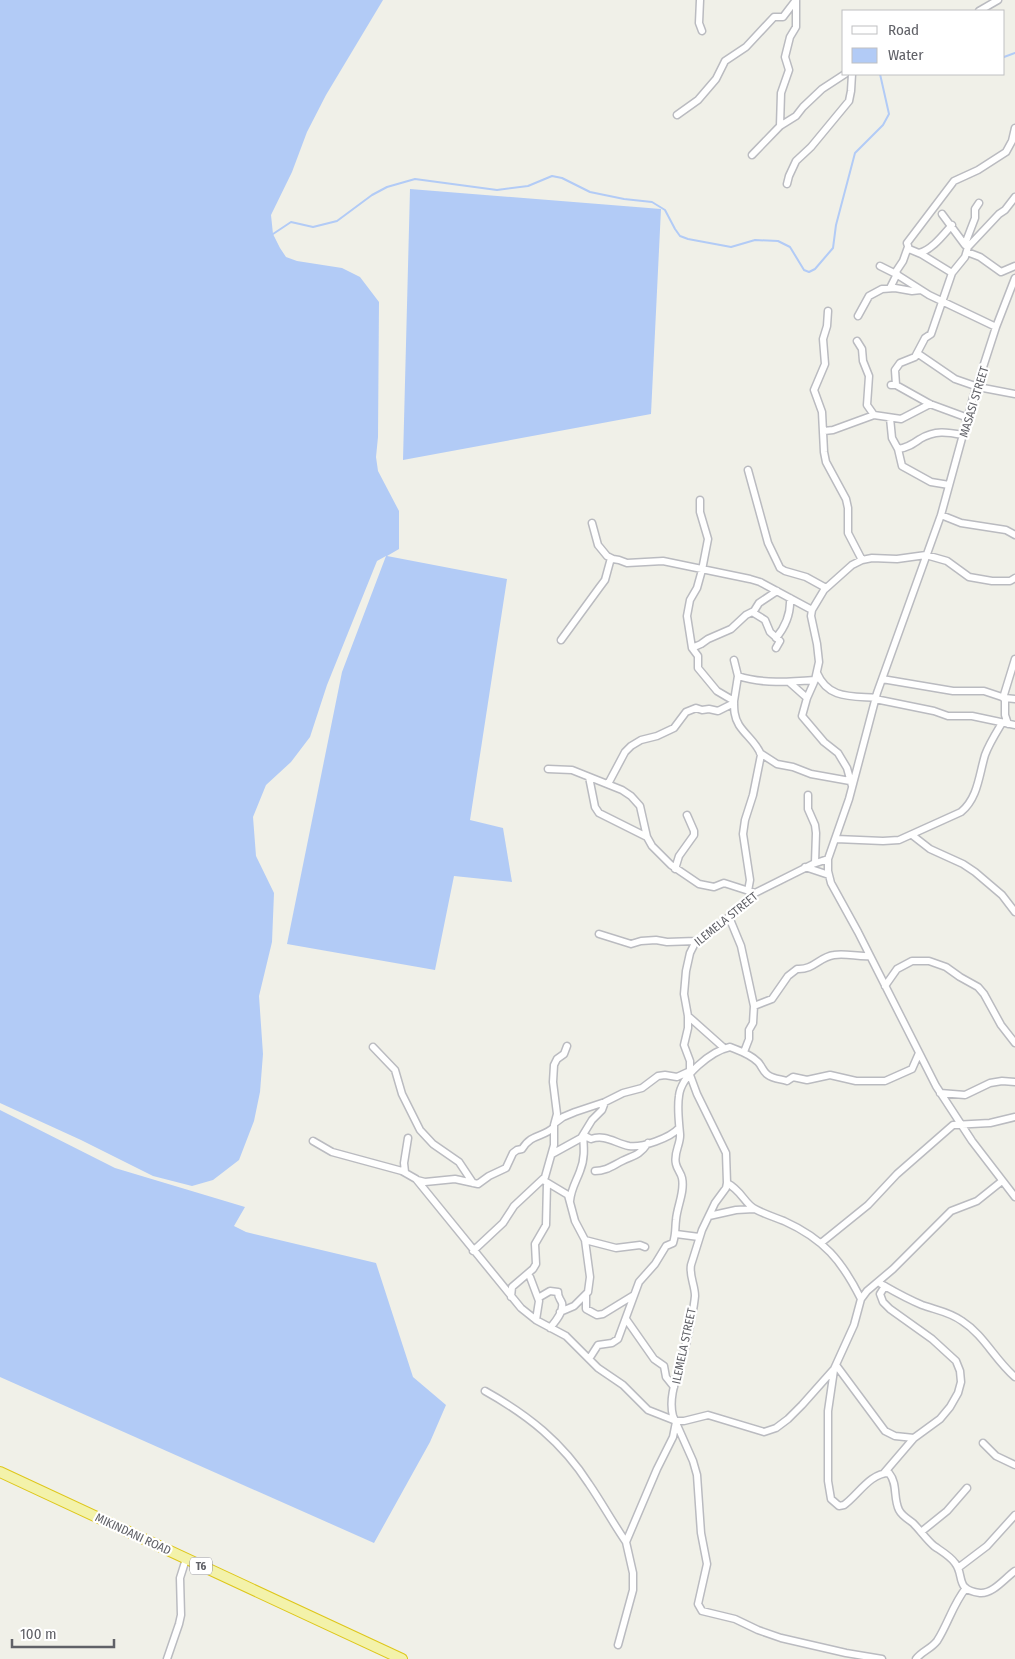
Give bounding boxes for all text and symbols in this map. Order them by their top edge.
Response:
legend [842,10,1005,75]
text: Road [888,21,919,39]
text: Water [888,46,924,64]
street label: MASASI STREET [957,364,992,439]
street label: ILEMELA STREET [692,889,761,949]
street label: ILEMELA STREET [669,1306,699,1385]
street label: MIKINDANI ROAD [93,1510,173,1558]
road number: T6 [190,1558,212,1574]
scale bar [12,1616,115,1648]
text: 100 m [20,1625,57,1643]

